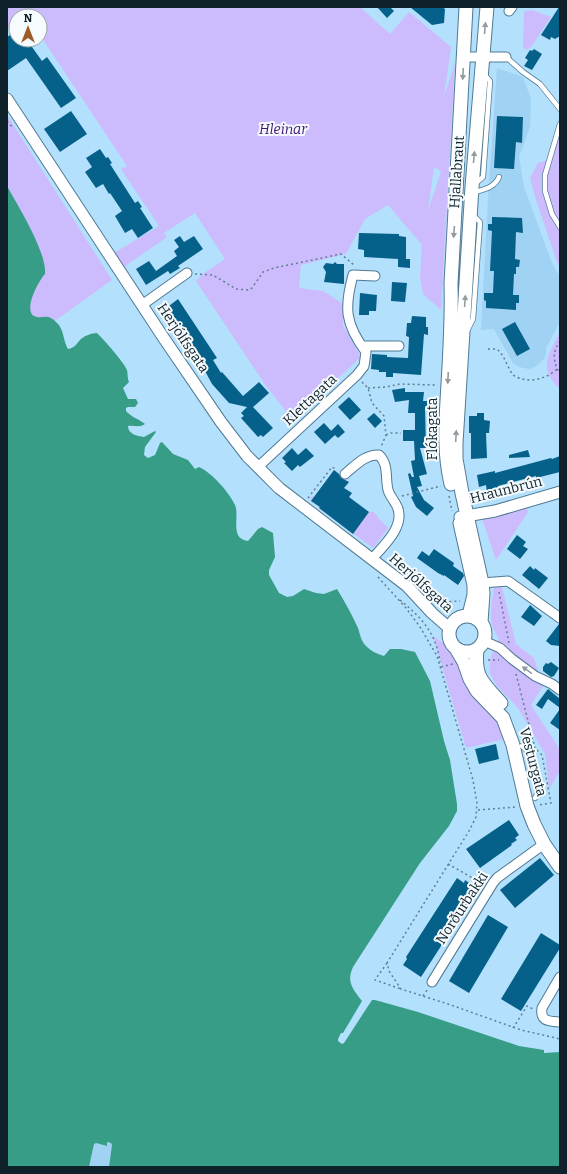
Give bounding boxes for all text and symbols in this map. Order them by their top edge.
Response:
north arrow [8,8,48,48]
text: N [24,12,33,25]
one-way arrow [482,22,488,34]
one-way arrow [460,68,467,80]
park label: Hleinar [259,121,308,138]
street label: Hjallabraut [446,135,468,209]
one-way arrow [471,151,478,163]
one-way arrow [451,226,457,239]
one-way arrow [461,295,468,307]
street label: Herjólfsgata [154,300,213,376]
street label: Klettagata [280,371,341,429]
one-way arrow [445,372,452,384]
street label: Flókagata [424,397,441,460]
one-way arrow [453,430,460,442]
street label: Hraunbrún [468,473,544,507]
street label: Herjólfsgata [386,550,457,616]
one-way arrow [522,666,532,674]
street label: Vesturgata [516,726,550,799]
street label: Norðurbakki [432,869,492,947]

